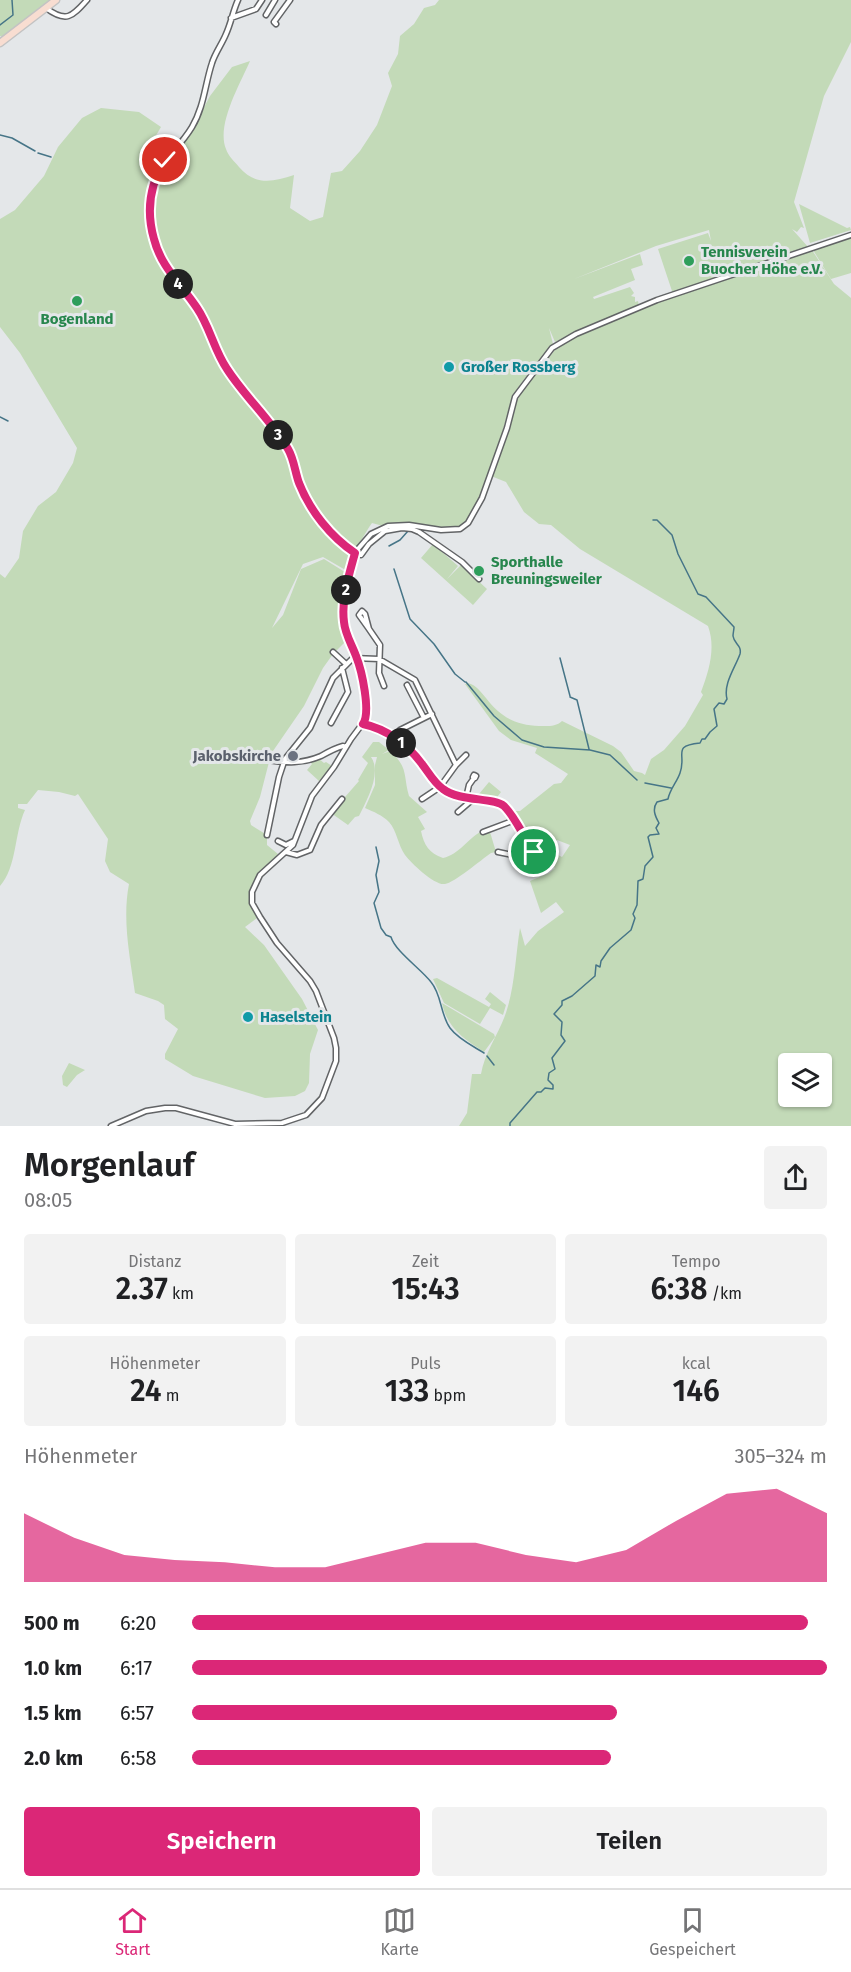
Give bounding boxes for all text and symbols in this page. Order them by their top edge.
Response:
pin [139,134,190,185]
icon: check [148,143,181,176]
place label: Tennisverein Buocher Höhe e.V. [701,243,823,278]
marker: Tennisverein Buocher Höhe e.V. [682,254,696,268]
pin: 4 [163,269,193,299]
text: 4 [173,274,183,293]
marker: Bogenland [70,294,84,308]
place label: Bogenland [40,310,114,328]
place label: Großer Rossberg [461,358,576,376]
marker: Großer Rossberg [442,360,456,374]
pin: 3 [263,420,293,450]
text: 3 [274,425,282,444]
place label: Sporthalle Breuningsweiler [491,553,603,588]
marker: Sporthalle Breuningsweiler [472,564,486,578]
pin: 2 [331,575,361,605]
text: 2 [342,580,350,599]
pin: 1 [386,728,416,758]
text: 1 [397,733,405,752]
place label: Jakobskirche [192,747,281,765]
marker: Jakobskirche [286,749,300,763]
pin [508,826,559,877]
icon: arrive [517,835,550,868]
place label: Haselstein [260,1008,332,1026]
marker: Haselstein [241,1010,255,1024]
map controls [778,1053,832,1107]
button: layers [778,1053,832,1107]
text: Morgenlauf [24,1145,195,1185]
button: share [764,1146,827,1209]
text: 08:05 [24,1188,72,1212]
text: Distanz [128,1252,181,1271]
text: Zeit [412,1252,439,1271]
text: Tempo [672,1252,721,1271]
text: 2.37 [116,1271,168,1307]
text: 15:43 [391,1271,460,1307]
text: 6:38 [650,1271,707,1307]
text: km [168,1284,194,1303]
text: /km [707,1284,742,1303]
text: Höhenmeter [110,1354,200,1373]
text: Puls [410,1354,441,1373]
text: kcal [682,1354,711,1373]
text: 24 [130,1373,161,1409]
text: 133 [385,1373,429,1409]
text: 146 [673,1373,720,1409]
text: m [161,1386,179,1405]
text: bpm [429,1386,466,1405]
text: Höhenmeter [24,1444,137,1468]
text: 305–324 m [734,1444,827,1468]
text: 500 m [24,1611,80,1635]
text: 6:20 [120,1611,157,1635]
text: 1.0 km [24,1656,82,1680]
text: 6:17 [120,1656,152,1680]
text: 1.5 km [24,1701,82,1725]
text: 6:57 [120,1701,154,1725]
text: 2.0 km [24,1746,83,1770]
text: 6:58 [120,1746,157,1770]
button: Speichern [24,1807,420,1876]
button: Teilen [432,1807,827,1876]
tab: Start [115,1904,150,1959]
tab: Karte [380,1904,419,1959]
tab: Gespeichert [649,1904,736,1959]

